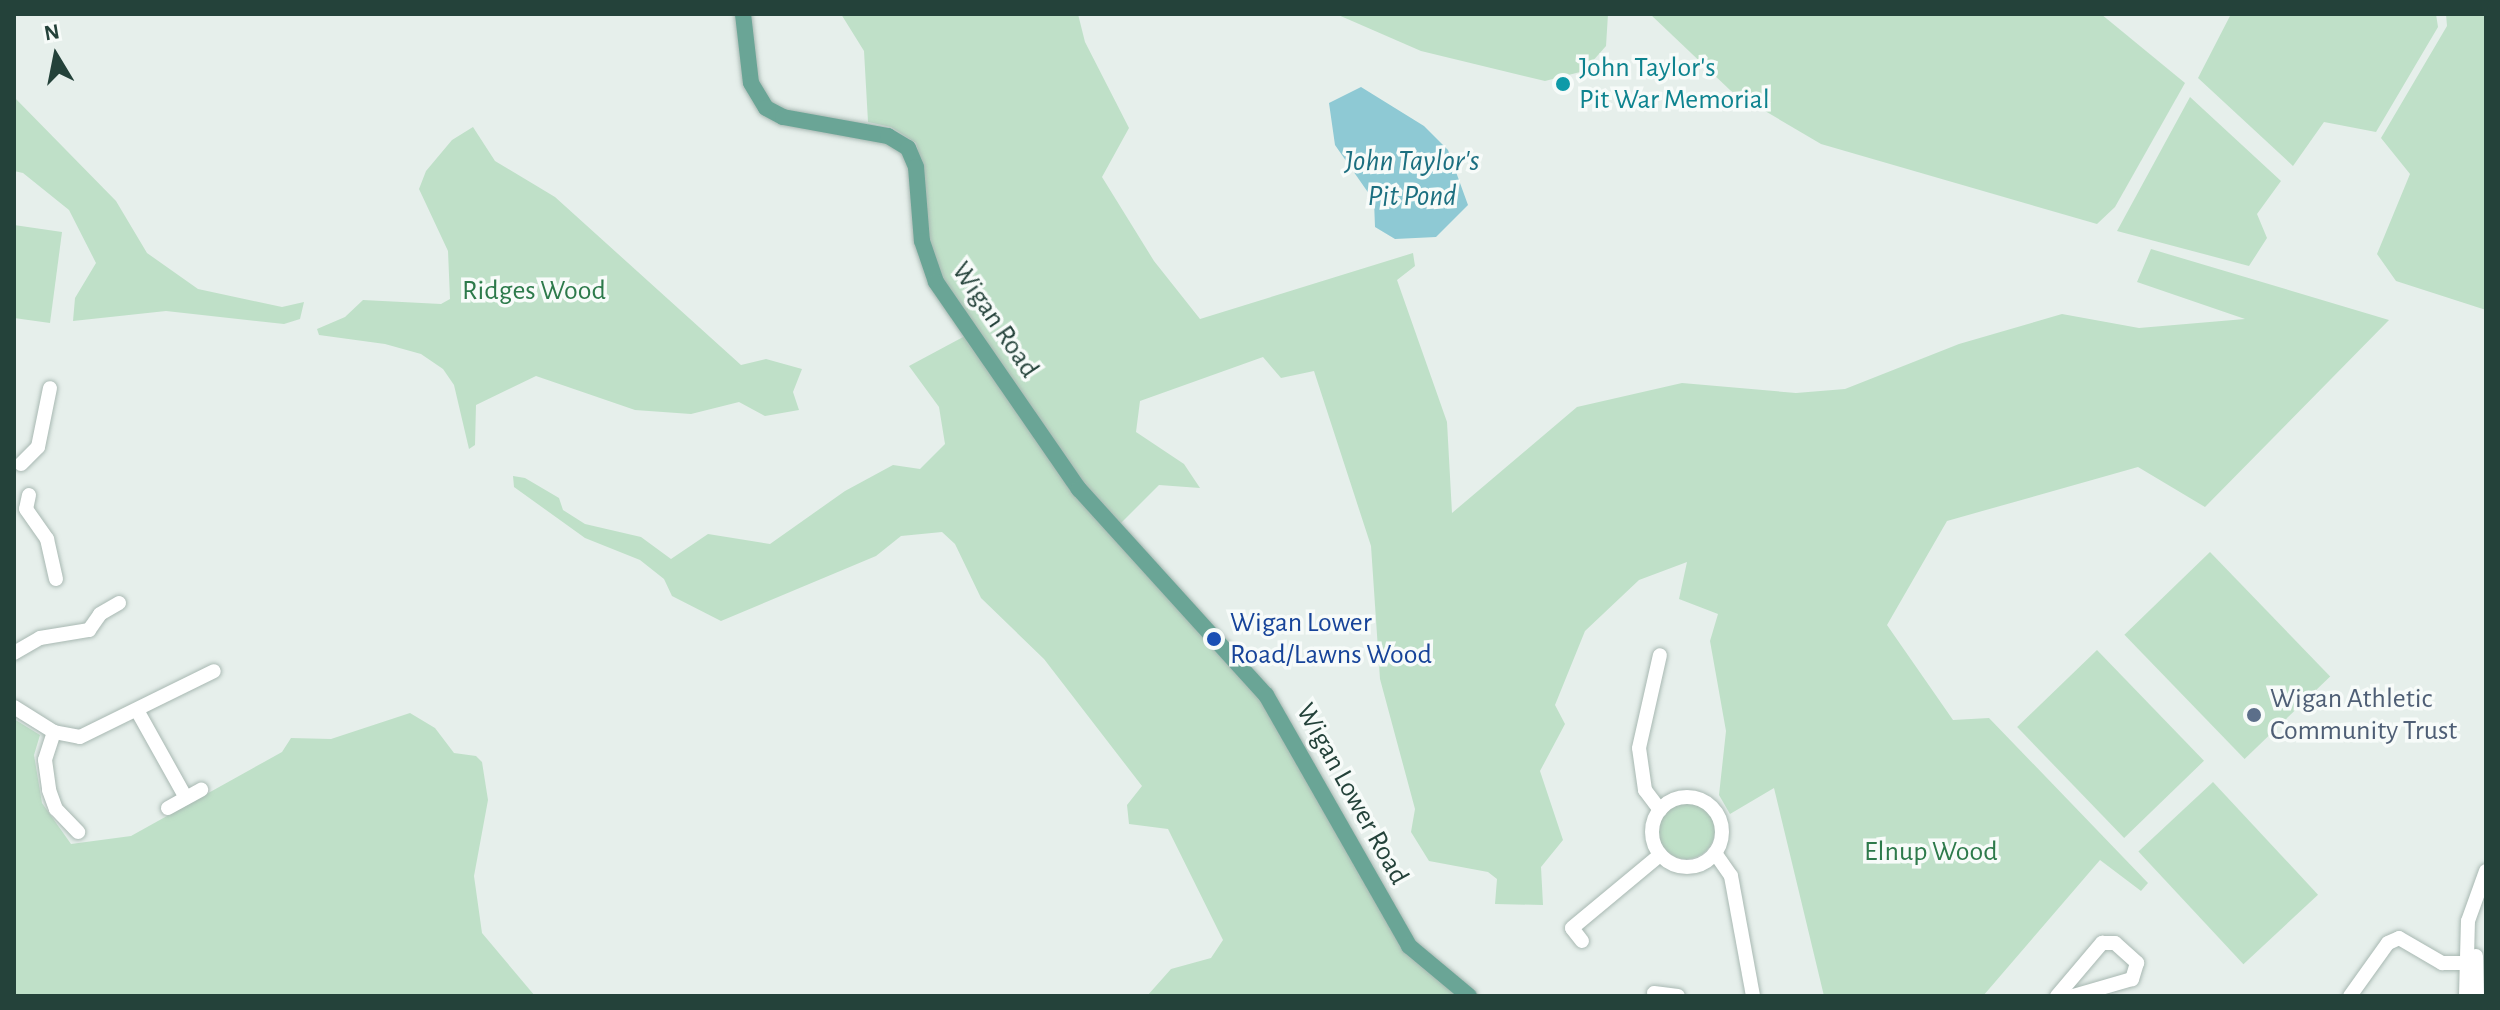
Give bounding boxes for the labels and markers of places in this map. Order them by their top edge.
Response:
place label: John Taylor's Pit War Memorial [1579,51,1770,117]
marker: John Taylor's Pit War Memorial [1554,75,1572,93]
place label: Wigan Lower Road/Lawns Wood [1230,606,1432,672]
marker: Wigan Lower Road/Lawns Wood [1205,630,1223,648]
place label: Wigan Athletic Community Trust [2270,682,2457,748]
marker: Wigan Athletic Community Trust [2245,706,2263,724]

